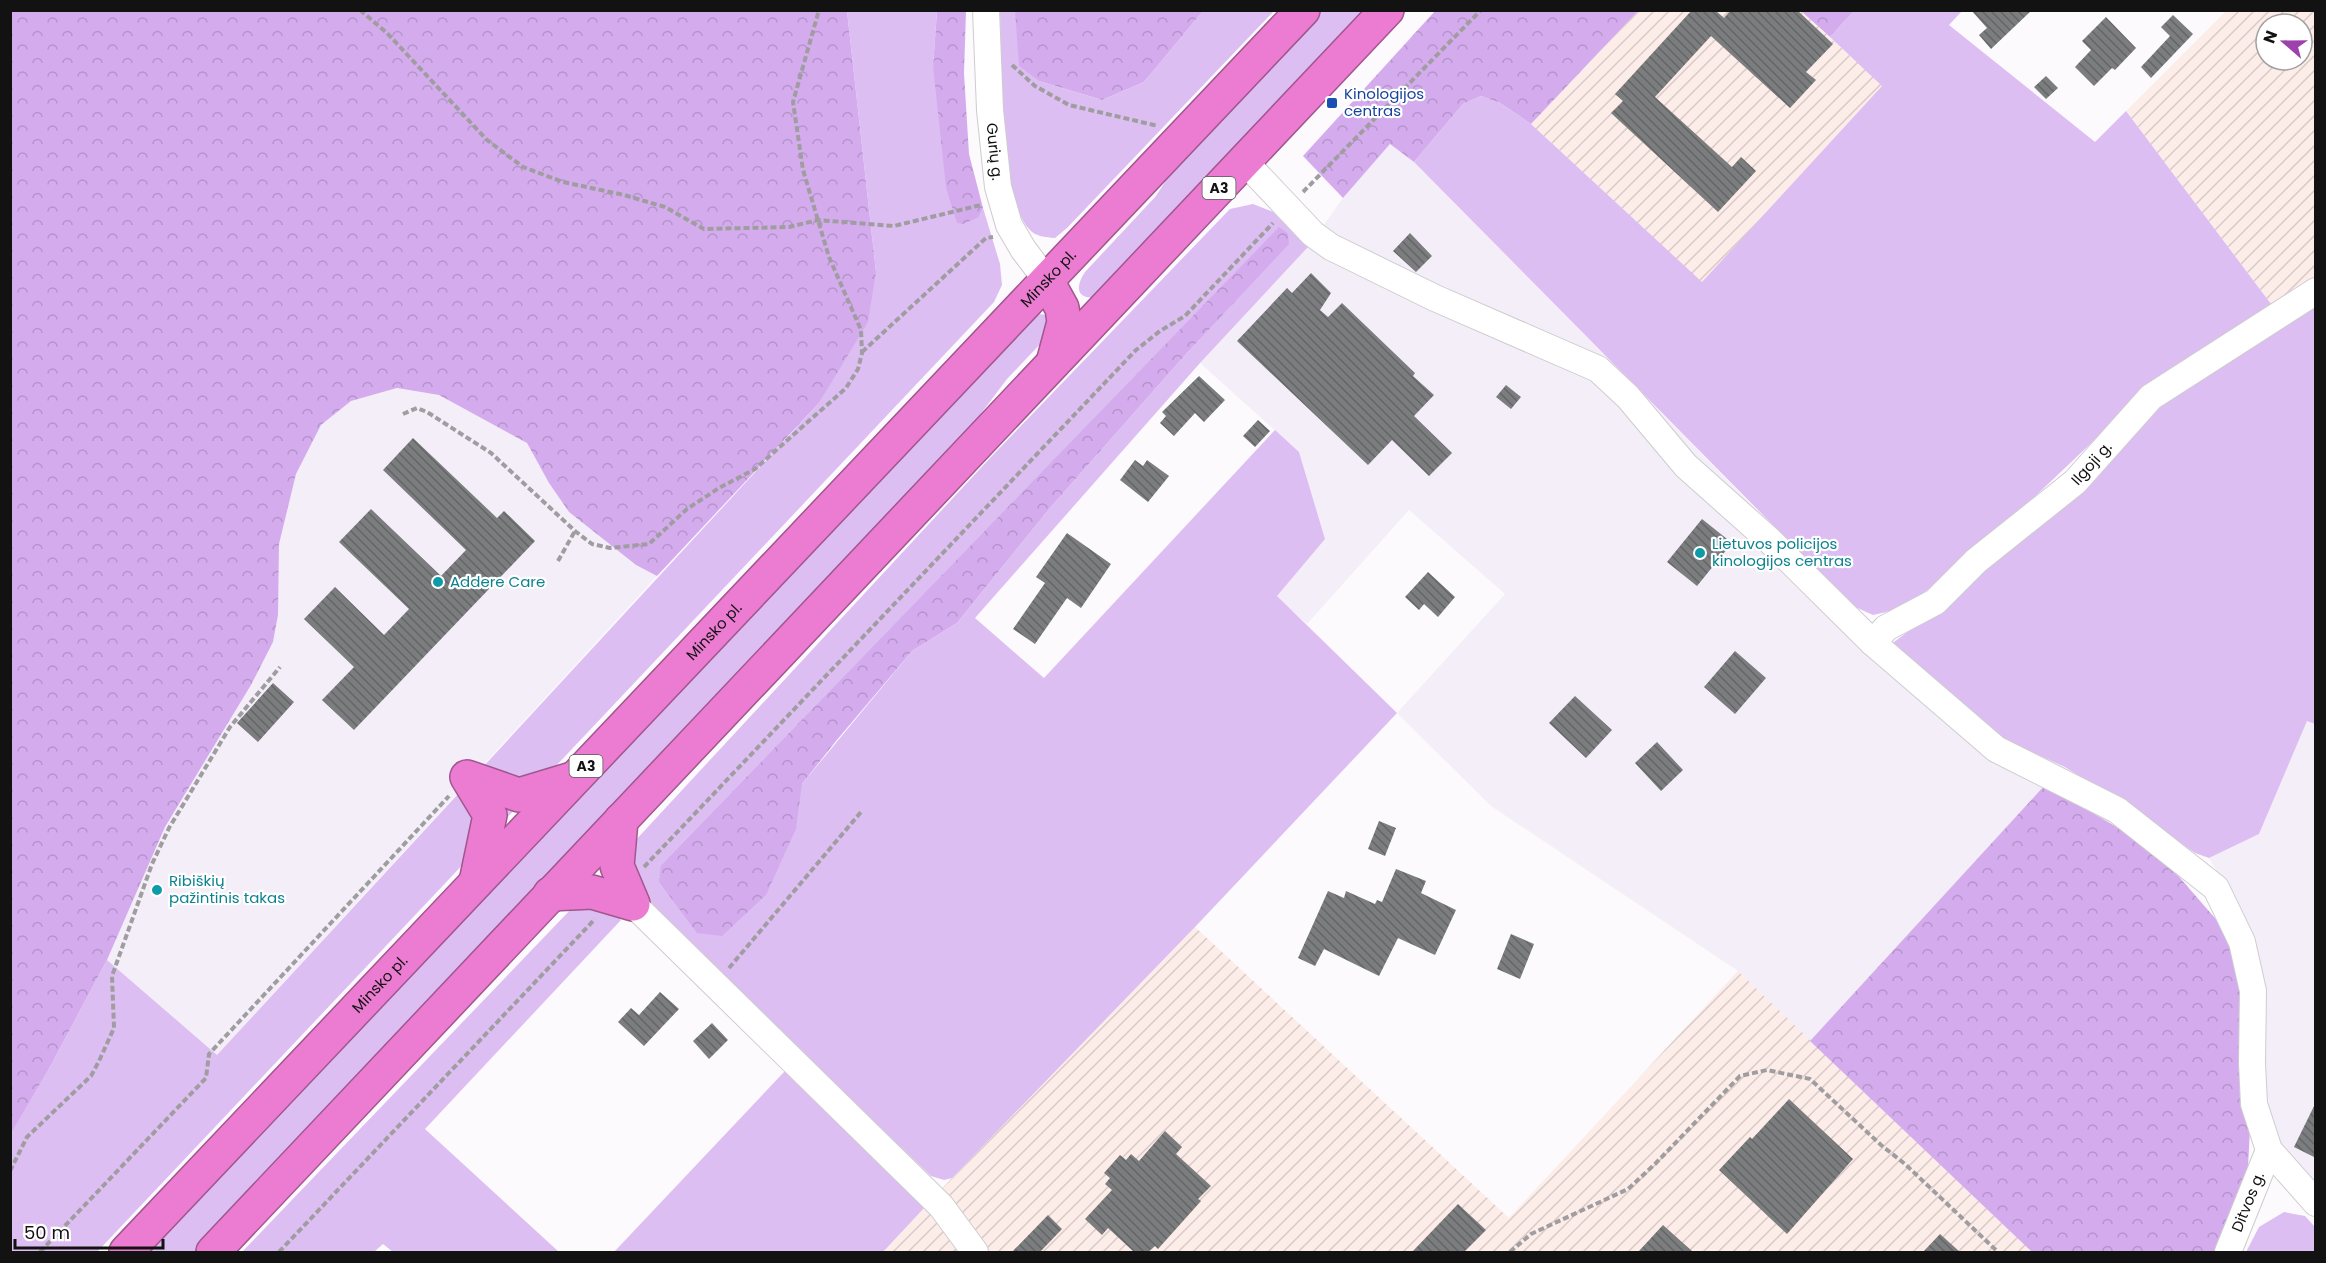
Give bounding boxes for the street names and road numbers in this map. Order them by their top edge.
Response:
street label: Gurių g. [981,122,1008,181]
road number: A3 [1202,177,1236,199]
street label: Minsko pl. [1016,245,1081,312]
street label: Ilgoji g. [2066,437,2116,489]
street label: Minsko pl. [681,598,746,665]
road number: A3 [570,755,602,777]
street label: Minsko pl. [347,950,412,1017]
street label: Ditvos g. [2226,1169,2269,1235]

